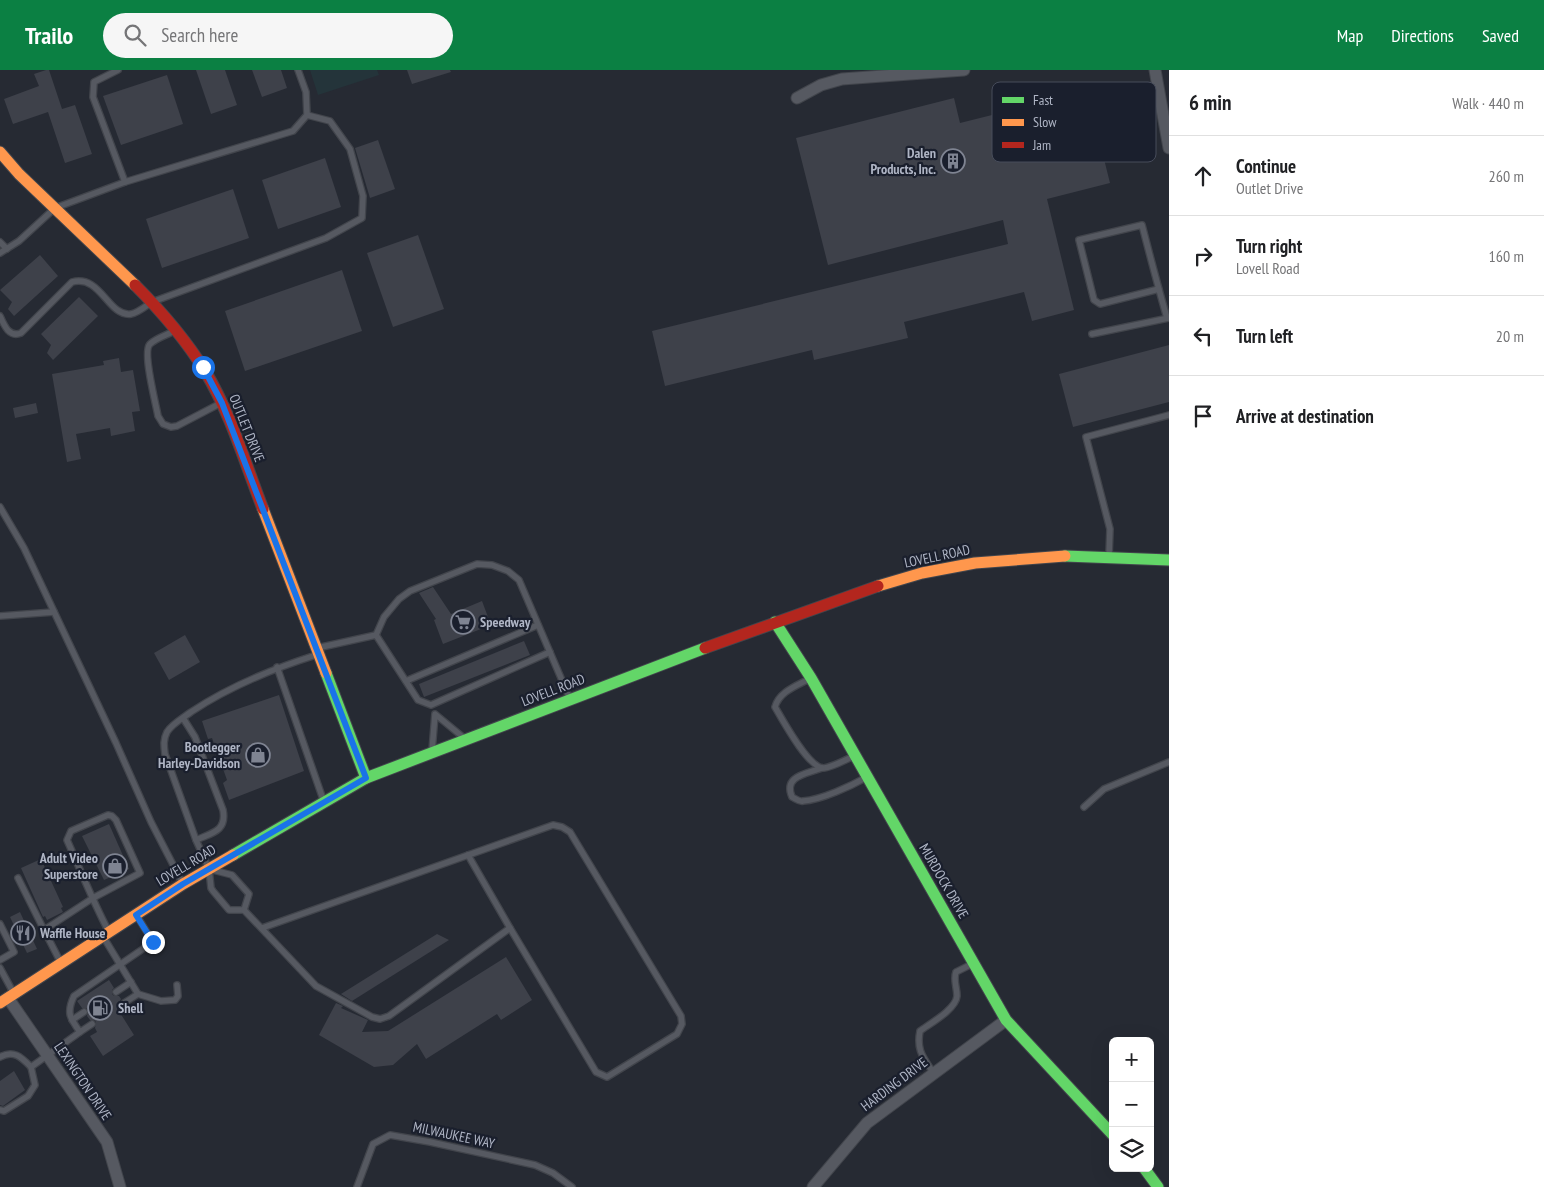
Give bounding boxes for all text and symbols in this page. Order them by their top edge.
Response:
search box [103,13,453,58]
text: Trailo [25,20,73,51]
icon: search [121,21,149,49]
text: Search here [161,23,238,47]
text: Map [1337,24,1363,47]
text: Directions [1391,24,1454,47]
text: Saved [1482,24,1519,47]
legend [992,82,1156,162]
text: 6 min [1189,89,1231,116]
text: Fast [1033,91,1053,109]
text: Walk · 440 m [1452,93,1524,113]
text: Slow [1033,113,1057,131]
text: Jam [1032,136,1051,154]
place label: Dalen Products, Inc. [870,144,936,178]
building icon: Dalen Products, Inc. [940,148,966,174]
text: Continue [1236,154,1296,178]
icon: ahead [1189,162,1217,190]
text: 260 m [1489,166,1524,186]
text: Outlet Drive [1236,178,1303,198]
text: Turn right [1236,234,1302,258]
icon: right [1189,242,1217,270]
text: 160 m [1489,246,1524,266]
text: Lovell Road [1236,258,1300,278]
icon: left [1189,322,1217,350]
text: Turn left [1236,324,1293,348]
text: 20 m [1496,326,1524,346]
route start [192,356,215,379]
street label: OUTLET DRIVE [225,391,269,465]
icon: arrive [1189,402,1217,430]
text: Arrive at destination [1236,404,1374,428]
street label: LOVELL ROAD [903,540,971,572]
supermarket icon: Speedway [450,609,476,635]
place label: Speedway [480,613,531,631]
street label: LOVELL ROAD [519,670,587,710]
place label: Bootlegger Harley-Davidson [158,738,241,772]
shop icon: Bootlegger Harley-Davidson [245,742,271,768]
street label: LOVELL ROAD [153,840,219,890]
street label: MURDOCK DRIVE [915,840,973,922]
place label: Adult Video Superstore [39,849,98,883]
shop icon: Adult Video Superstore [102,853,128,879]
restaurant icon: Waffle House [10,920,36,946]
place label: Waffle House [39,924,106,942]
route end [142,931,165,954]
fuel station icon: Shell [87,995,113,1021]
place label: Shell [118,999,144,1017]
map controls [1109,1037,1154,1172]
button: + [1109,1037,1154,1082]
street label: LEXINGTON DRIVE [50,1039,116,1123]
street label: HARDING DRIVE [857,1053,931,1115]
button: − [1109,1082,1154,1127]
street label: MILWAUKEE WAY [412,1118,497,1153]
button: layers [1109,1127,1154,1172]

